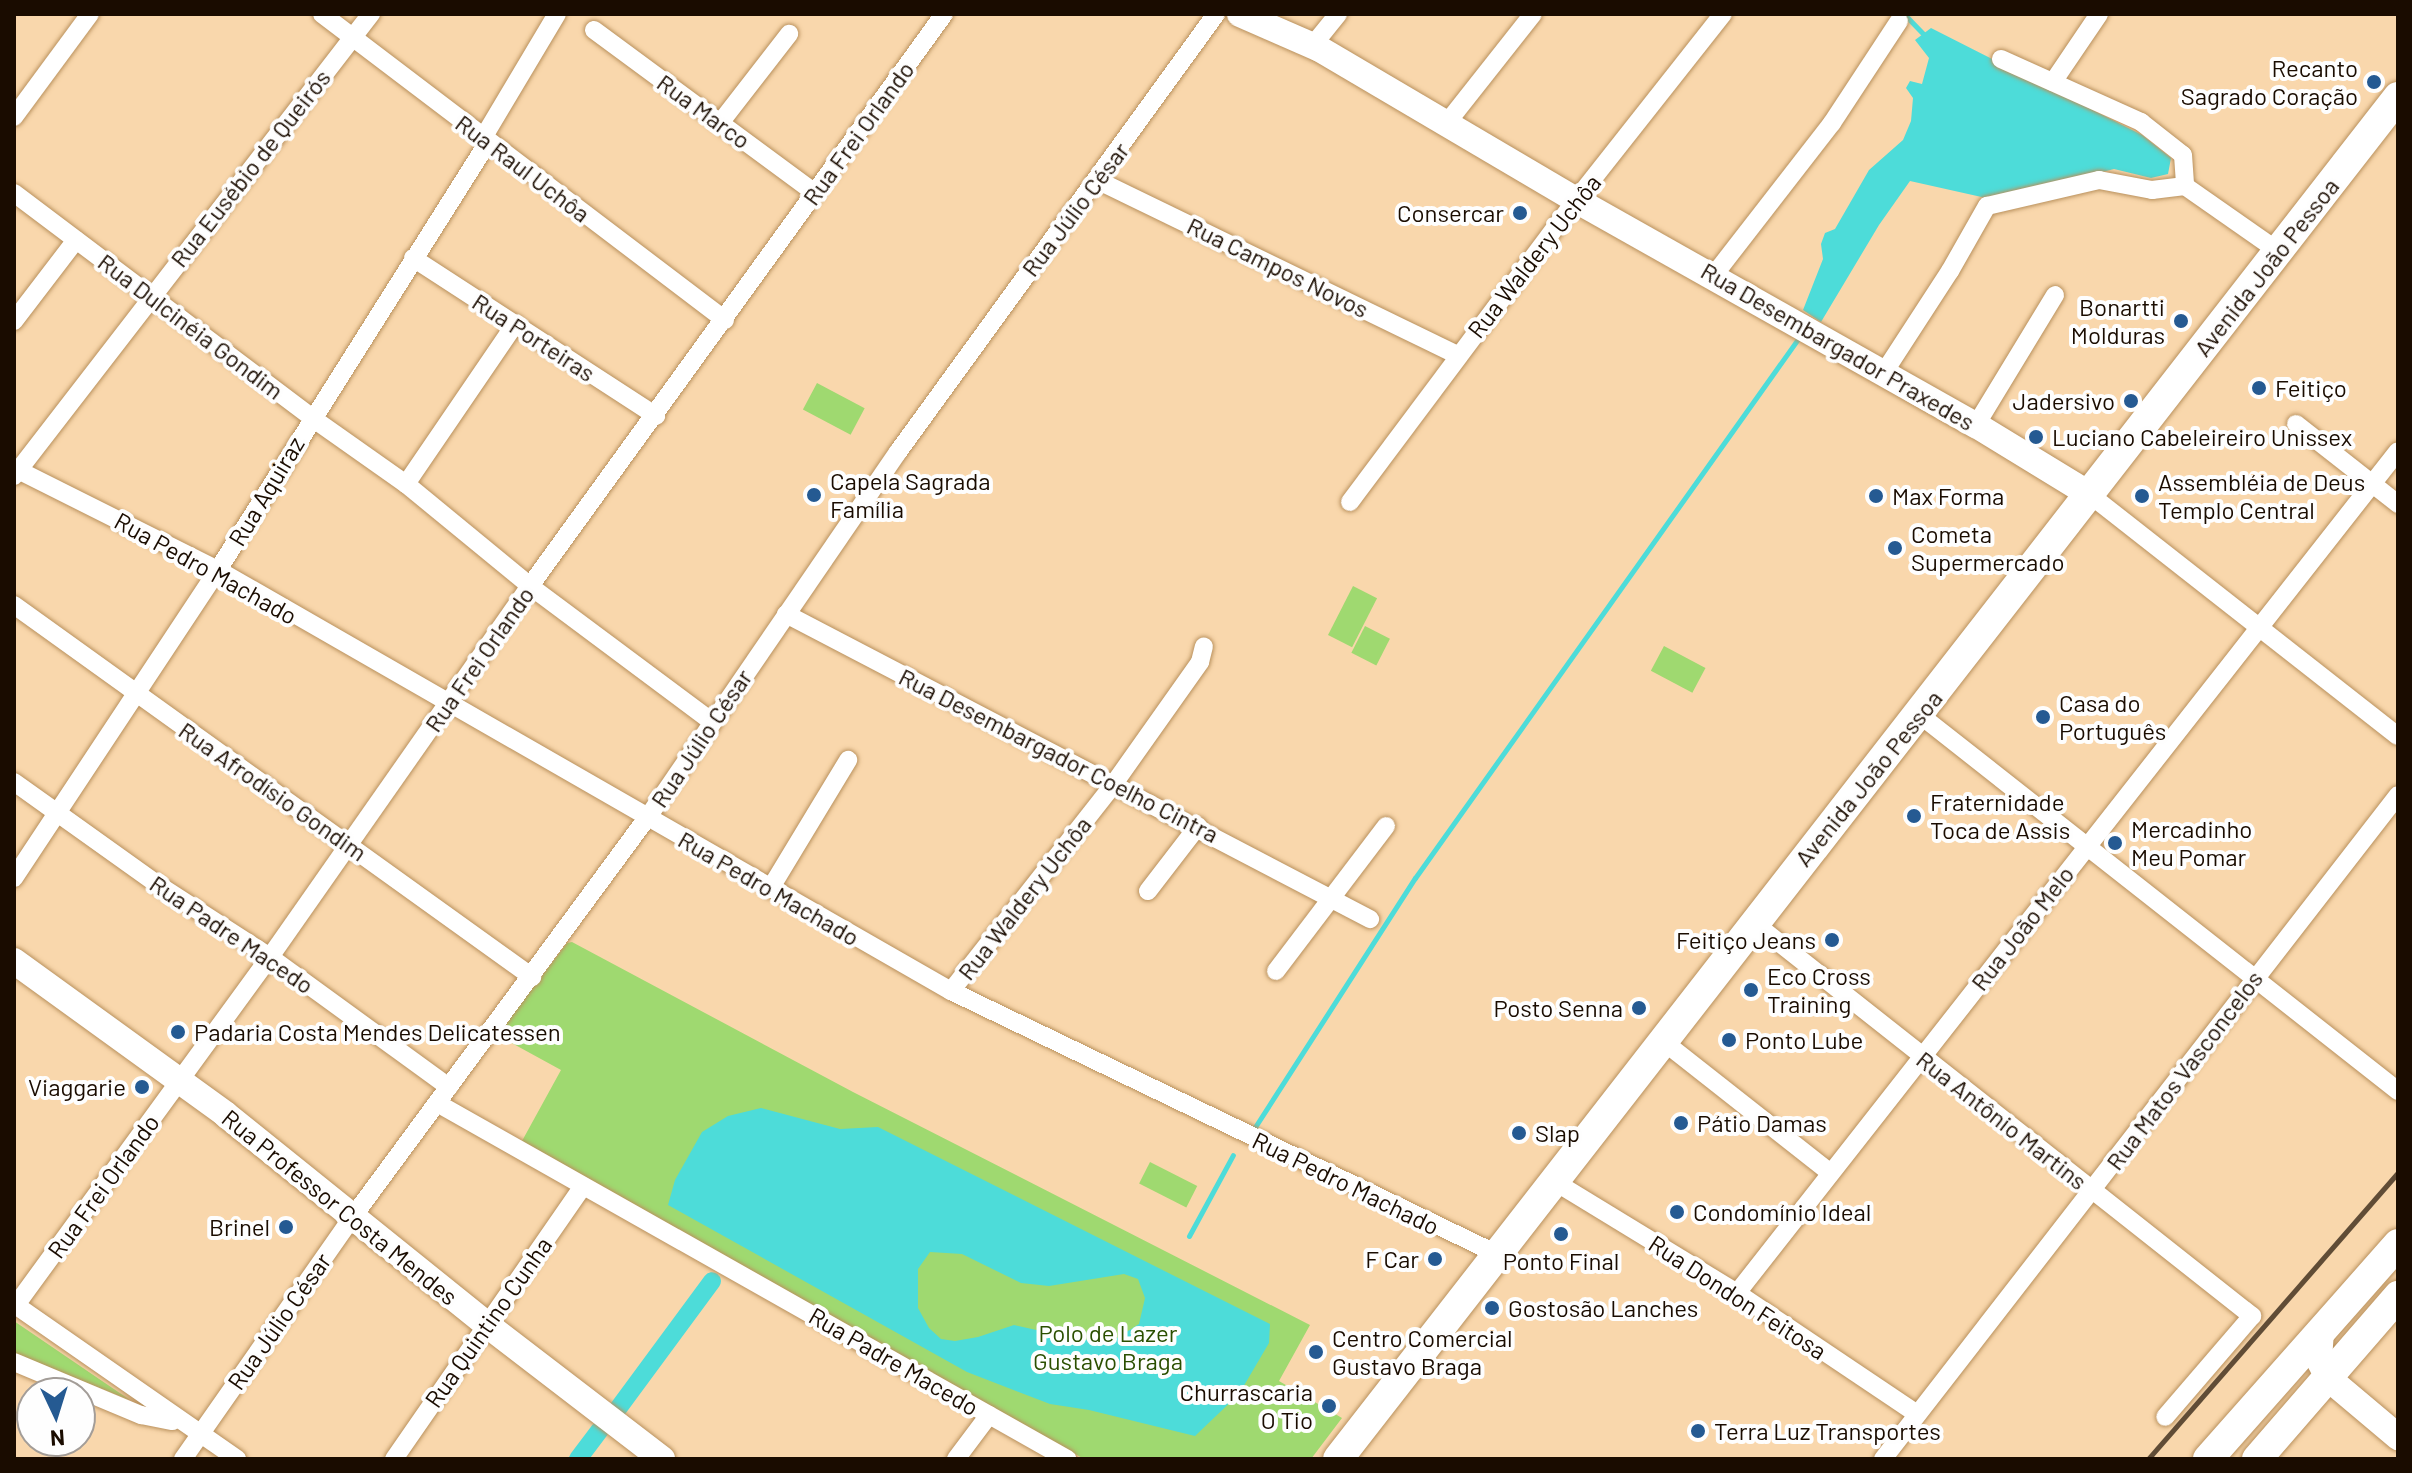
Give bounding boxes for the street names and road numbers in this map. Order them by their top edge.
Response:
street label: Rua Frei Orlando [796,55,920,211]
street label: Rua Eusébio de Queirós [164,63,336,273]
street label: Rua Marco [652,68,756,154]
street label: Rua Raul Uchôa [450,108,596,228]
street label: Rua Júlio César [1015,136,1135,282]
street label: Rua Waldery Uchôa [1461,169,1607,343]
street label: Avenida João Pessoa [2187,172,2345,362]
street label: Rua Campos Novos [1183,211,1373,323]
street label: Rua Dulcinéia Gondim [93,247,289,405]
street label: Rua Desembargador Praxedes [1696,256,1980,436]
street label: Rua Porteiras [467,287,601,387]
street label: Rua Aquiraz [222,431,310,551]
street label: Rua Pedro Machado [110,506,302,630]
street label: Rua Frei Orlando [418,581,540,737]
street label: Rua Desembargador Coelho Cintra [894,662,1224,848]
street label: Rua Júlio César [644,663,758,813]
street label: Avenida João Pessoa [1788,684,1948,872]
street label: Rua Afrodísio Gondim [174,715,372,867]
street label: Rua Waldery Uchôa [951,811,1097,985]
street label: Rua Pedro Machado [673,825,865,951]
street label: Rua João Melo [1964,860,2080,996]
street label: Rua Padre Macedo [145,869,319,999]
street label: Rua Matos Vasconcelos [2100,965,2268,1175]
street label: Rua Antônio Martins [1911,1045,2093,1195]
street label: Rua Professor Costa Mendes [216,1103,464,1311]
street label: Rua Frei Orlando [41,1108,165,1264]
street label: Rua Pedro Machado [1248,1125,1444,1241]
street label: Rua Dondon Feitosa [1644,1229,1832,1365]
street label: Rua Quintino Cunha [418,1231,558,1413]
street label: Rua Júlio César [221,1247,337,1395]
street label: Rua Padre Macedo [804,1301,984,1421]

